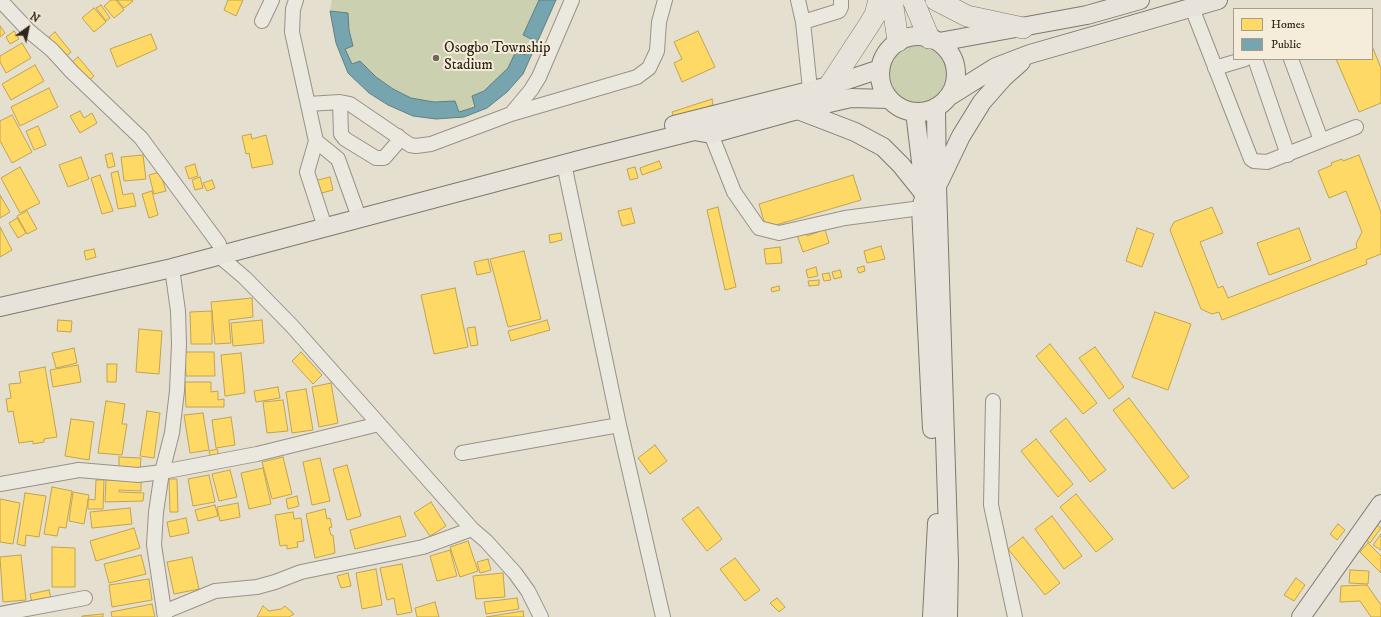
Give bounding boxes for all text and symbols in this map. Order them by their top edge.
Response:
north arrow [8,8,48,48]
legend [1233,8,1373,60]
text: N [27,10,42,26]
text: Homes [1271,17,1305,32]
text: Public [1271,37,1301,52]
place label: Osogbo Township Stadium [444,40,551,75]
marker: Osogbo Township Stadium [431,53,441,63]

